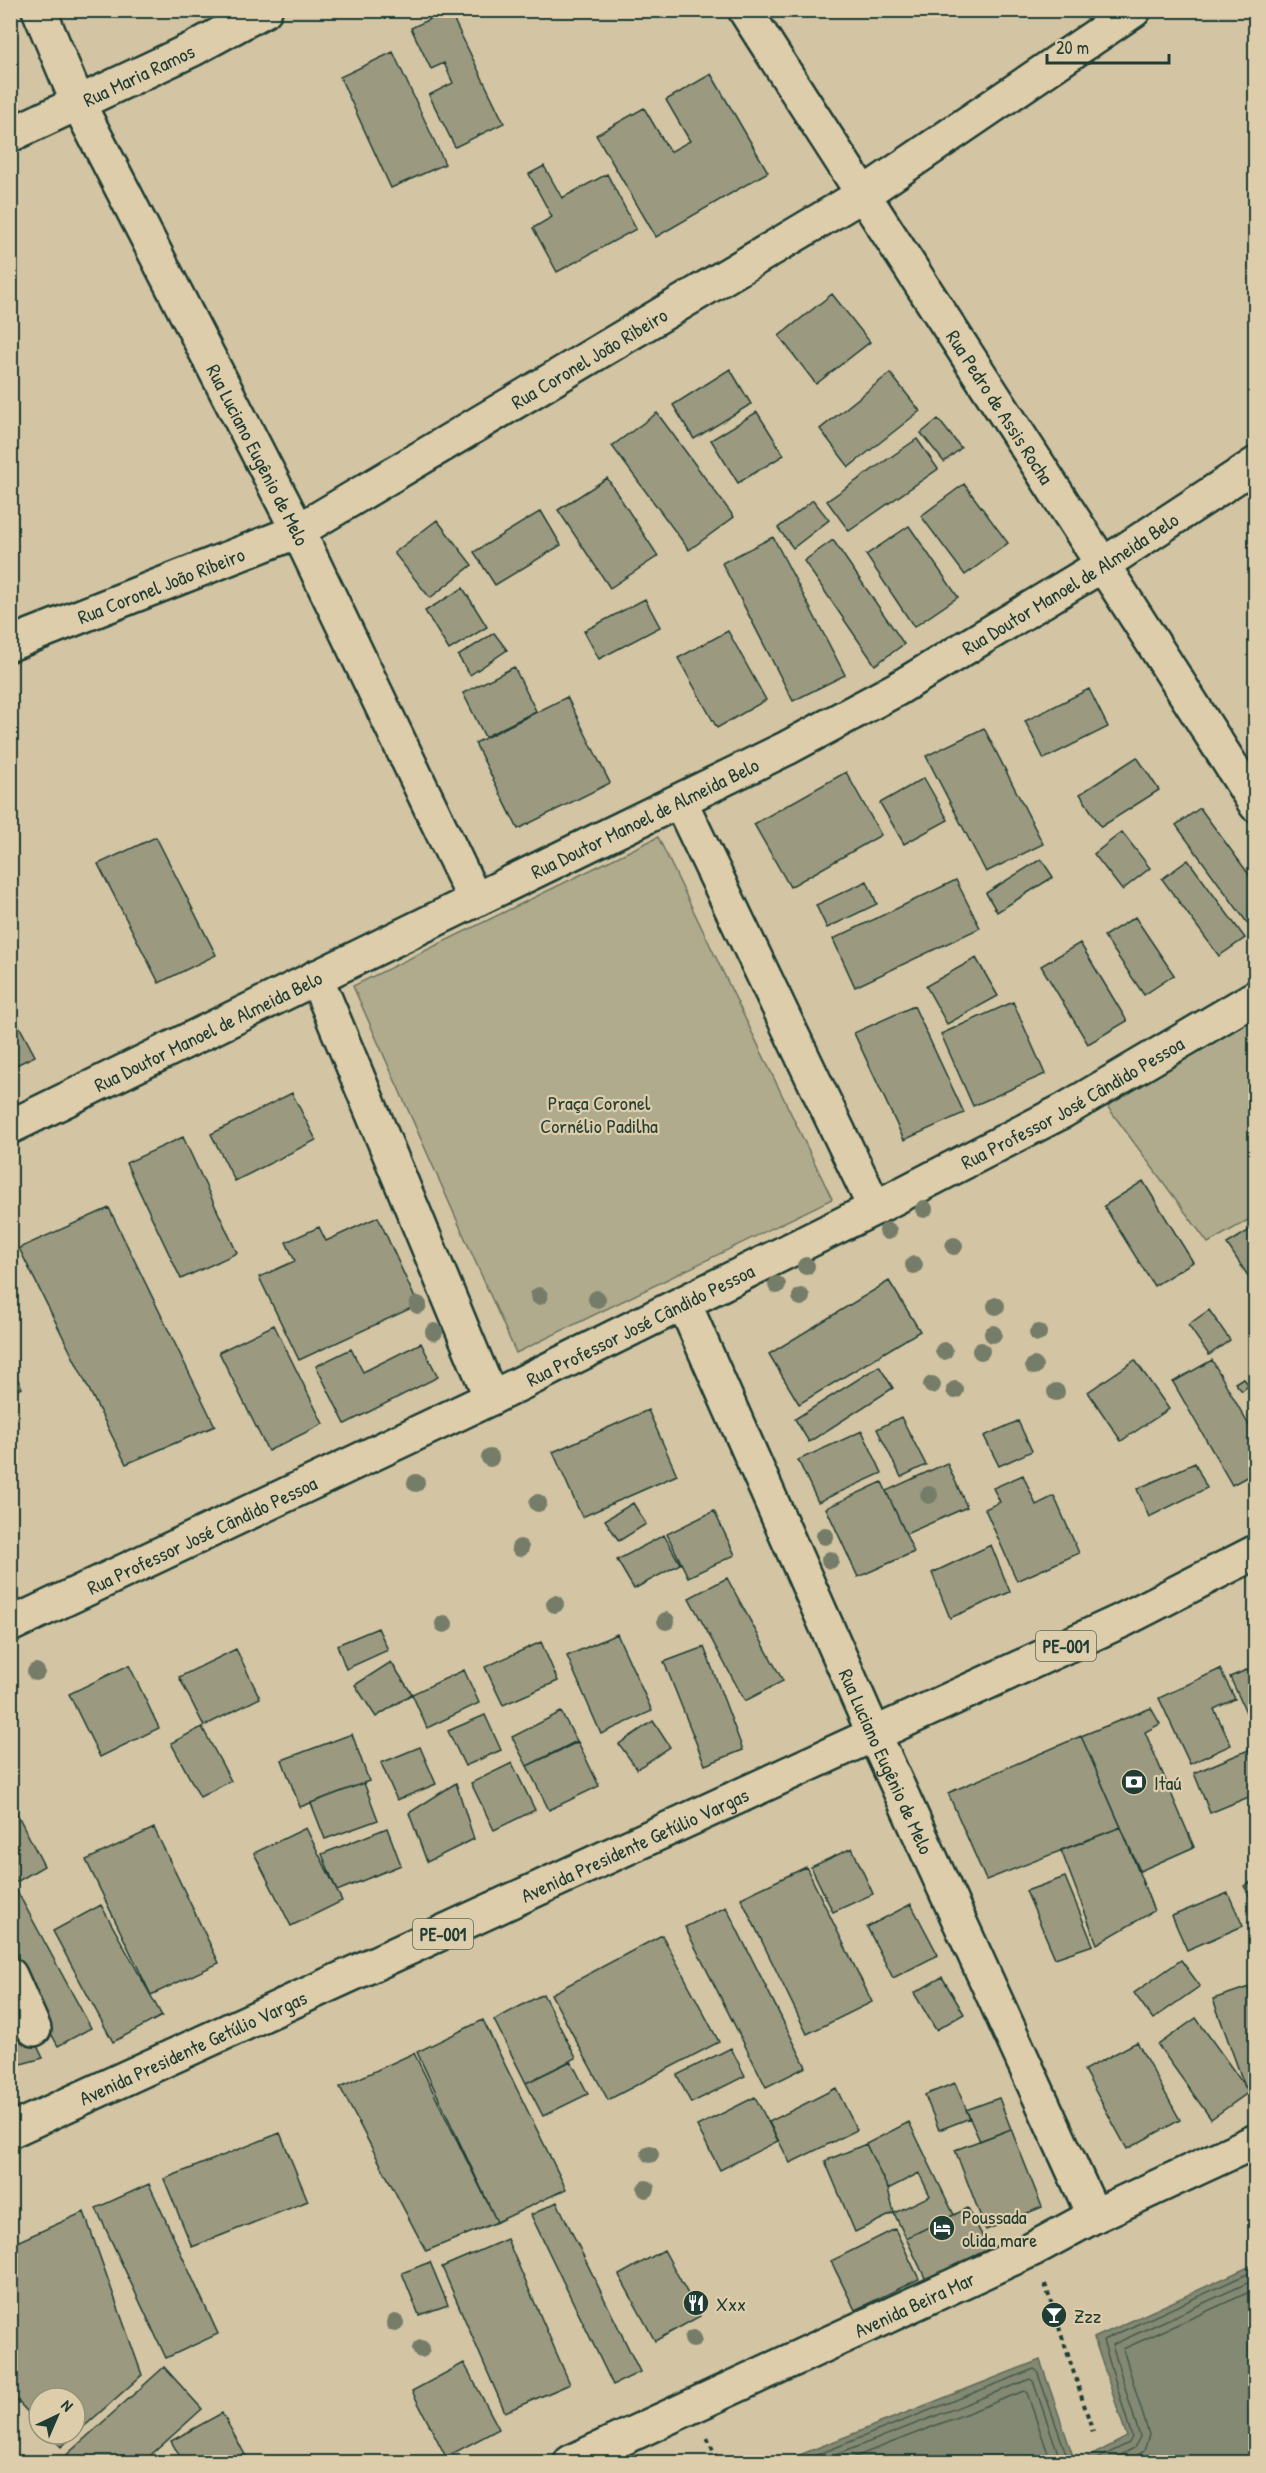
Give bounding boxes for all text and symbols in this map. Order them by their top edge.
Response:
scale bar [1047,27,1168,65]
text: 20 m [1056,35,1089,60]
street label: Rua Maria Ramos [78,37,199,112]
street label: Rua Coronel João Ribeiro [506,301,672,415]
street label: Rua Pedro de Assis Rocha [941,324,1061,489]
street label: Rua Luciano Eugênio de Melo [201,359,316,550]
street label: Rua Doutor Manoel de Almeida Belo [956,505,1183,661]
street label: Rua Coronel João Ribeiro [73,540,248,630]
street label: Rua Doutor Manoel de Almeida Belo [526,750,763,885]
street label: Rua Doutor Manoel de Almeida Belo [89,964,326,1098]
street label: Rua Professor José Cândido Pessoa [956,1029,1189,1175]
park label: Praça Coronel Cornélio Padilha [540,1089,658,1139]
street label: Rua Professor José Cândido Pessoa [521,1256,759,1392]
street label: Rua Professor José Cândido Pessoa [82,1469,321,1600]
road number: PE-001 [1036,1631,1096,1661]
street label: Rua Luciano Eugênio de Melo [833,1664,940,1858]
bank icon: Itaú [1119,1767,1149,1797]
place label: Itaú [1154,1769,1181,1796]
street label: Avenida Presidente Getúlio Vargas [516,1780,753,1908]
road number: PE-001 [413,1919,473,1949]
street label: Avenida Presidente Getúlio Vargas [75,1983,311,2111]
place label: Poussada olida mare [962,2203,1037,2253]
hotel icon: Poussada olida mare [927,2213,957,2243]
street label: Avenida Beira Mar [850,2264,979,2343]
restaurant icon: Xxx [681,2288,711,2318]
place label: Xxx [716,2290,746,2317]
bar icon: Zzz [1039,2300,1069,2330]
place label: Zzz [1074,2302,1102,2329]
north arrow [27,2386,87,2446]
text: N [57,2394,78,2416]

